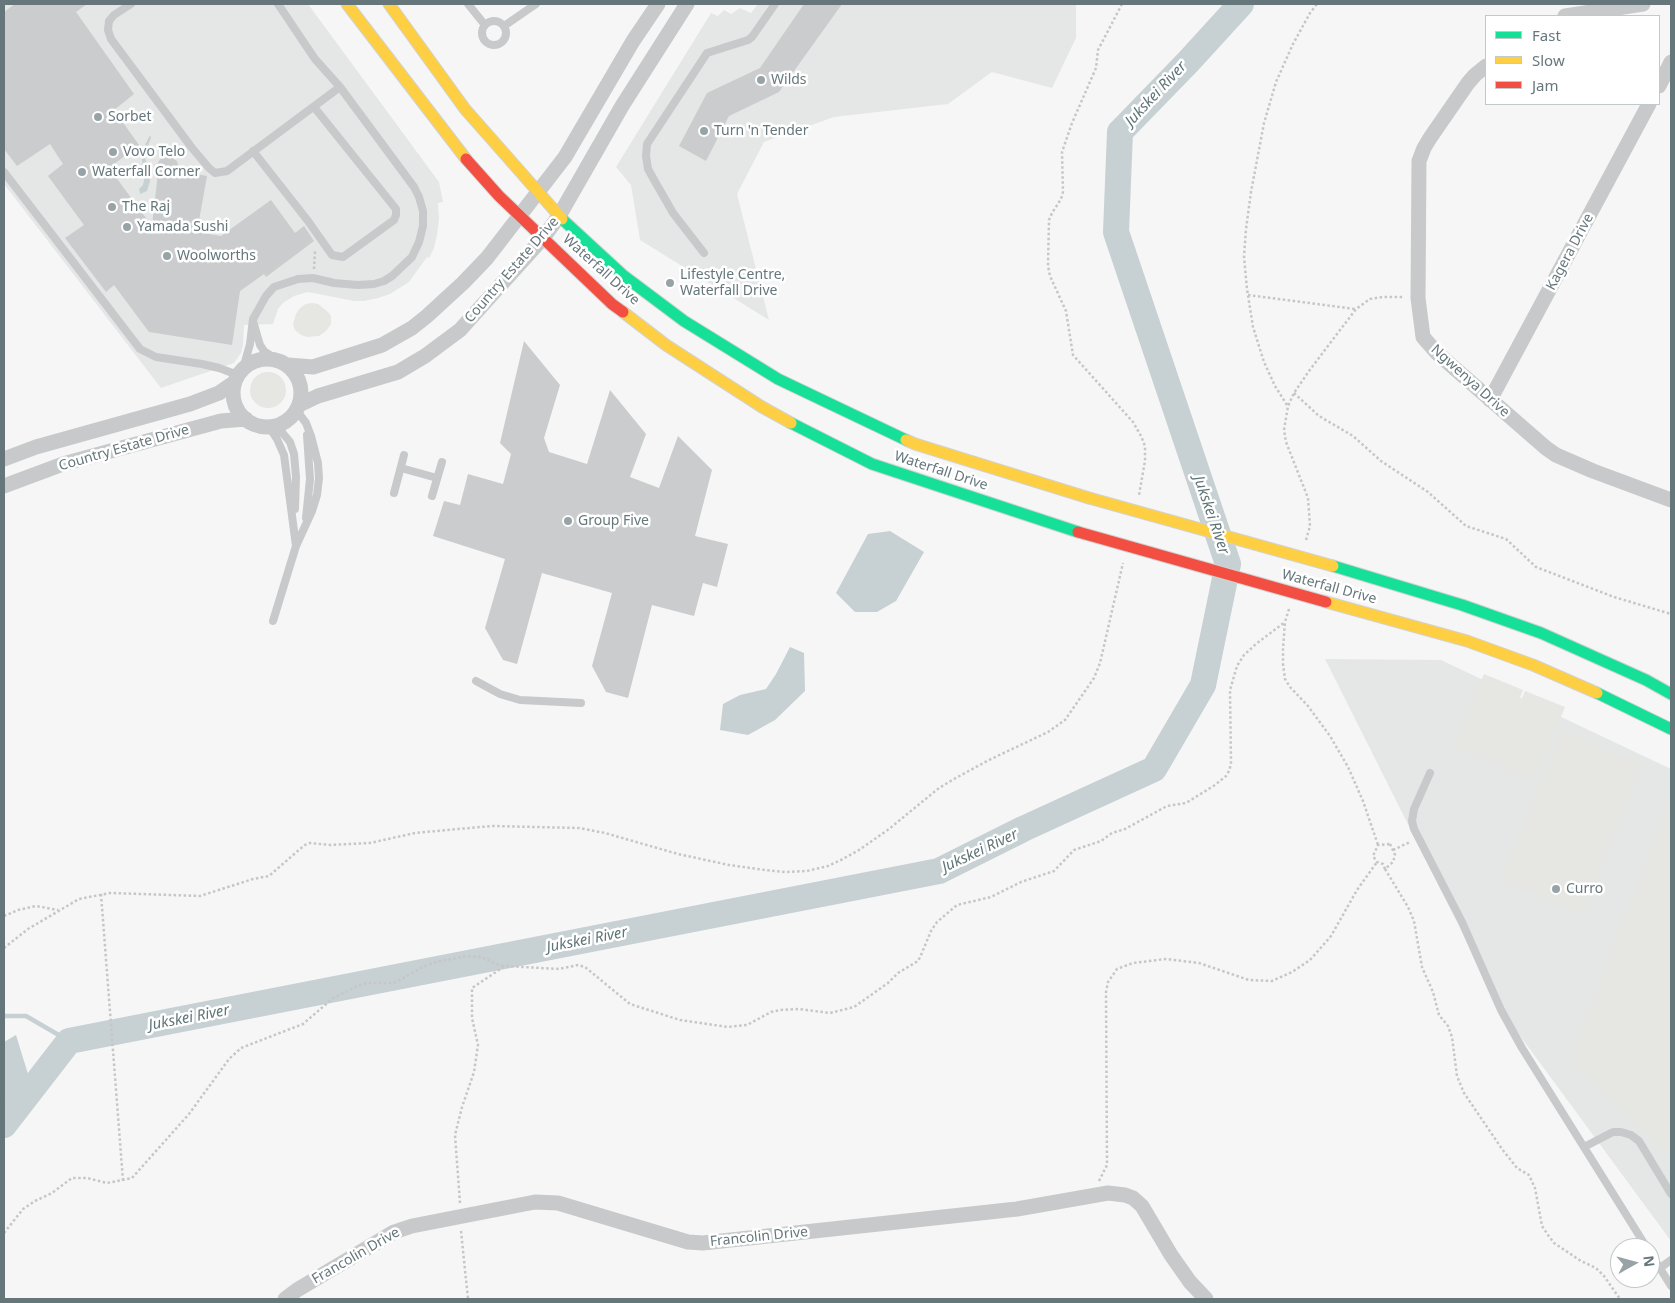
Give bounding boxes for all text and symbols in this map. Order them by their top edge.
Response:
legend [1485,15,1660,105]
text: Fast [1532,25,1561,45]
text: Slow [1532,50,1565,70]
water label: Jukskei River [1121,58,1191,130]
place label: Wilds [771,72,807,88]
marker: Wilds [755,74,767,86]
text: Jam [1532,75,1559,95]
place label: Sorbet [108,109,151,125]
marker: Sorbet [92,111,104,123]
place label: Turn 'n Tender [714,123,808,139]
marker: Turn 'n Tender [698,125,710,137]
place label: Vovo Telo [123,144,185,160]
marker: Vovo Telo [107,146,119,158]
place label: Waterfall Corner [92,164,200,180]
marker: Waterfall Corner [76,166,88,178]
place label: The Raj [122,199,170,215]
marker: The Raj [106,201,118,213]
street label: Kagera Drive [1543,211,1597,293]
street label: Country Estate Drive [461,214,563,326]
place label: Yamada Sushi [137,219,228,235]
marker: Yamada Sushi [121,221,133,233]
street label: Waterfall Drive [559,231,643,309]
place label: Woolworths [177,248,256,264]
marker: Woolworths [161,250,173,262]
place label: Lifestyle Centre, Waterfall Drive [680,267,785,300]
marker: Lifestyle Centre, Waterfall Drive [664,277,676,289]
street label: Ngwenya Drive [1427,341,1513,421]
street label: Country Estate Drive [57,421,191,475]
street label: Waterfall Drive [892,448,990,494]
water label: Jukskei River [1189,473,1233,557]
place label: Group Five [578,513,649,529]
marker: Group Five [562,515,574,527]
street label: Waterfall Drive [1280,566,1378,608]
water label: Jukskei River [939,826,1021,876]
place label: Curro [1566,881,1603,897]
marker: Curro [1550,883,1562,895]
water label: Jukskei River [545,923,629,957]
water label: Jukskei River [147,1001,231,1035]
street label: Francolin Drive [709,1223,809,1251]
street label: Francolin Drive [309,1224,403,1288]
north arrow [1610,1238,1660,1288]
text: N [1639,1254,1660,1268]

